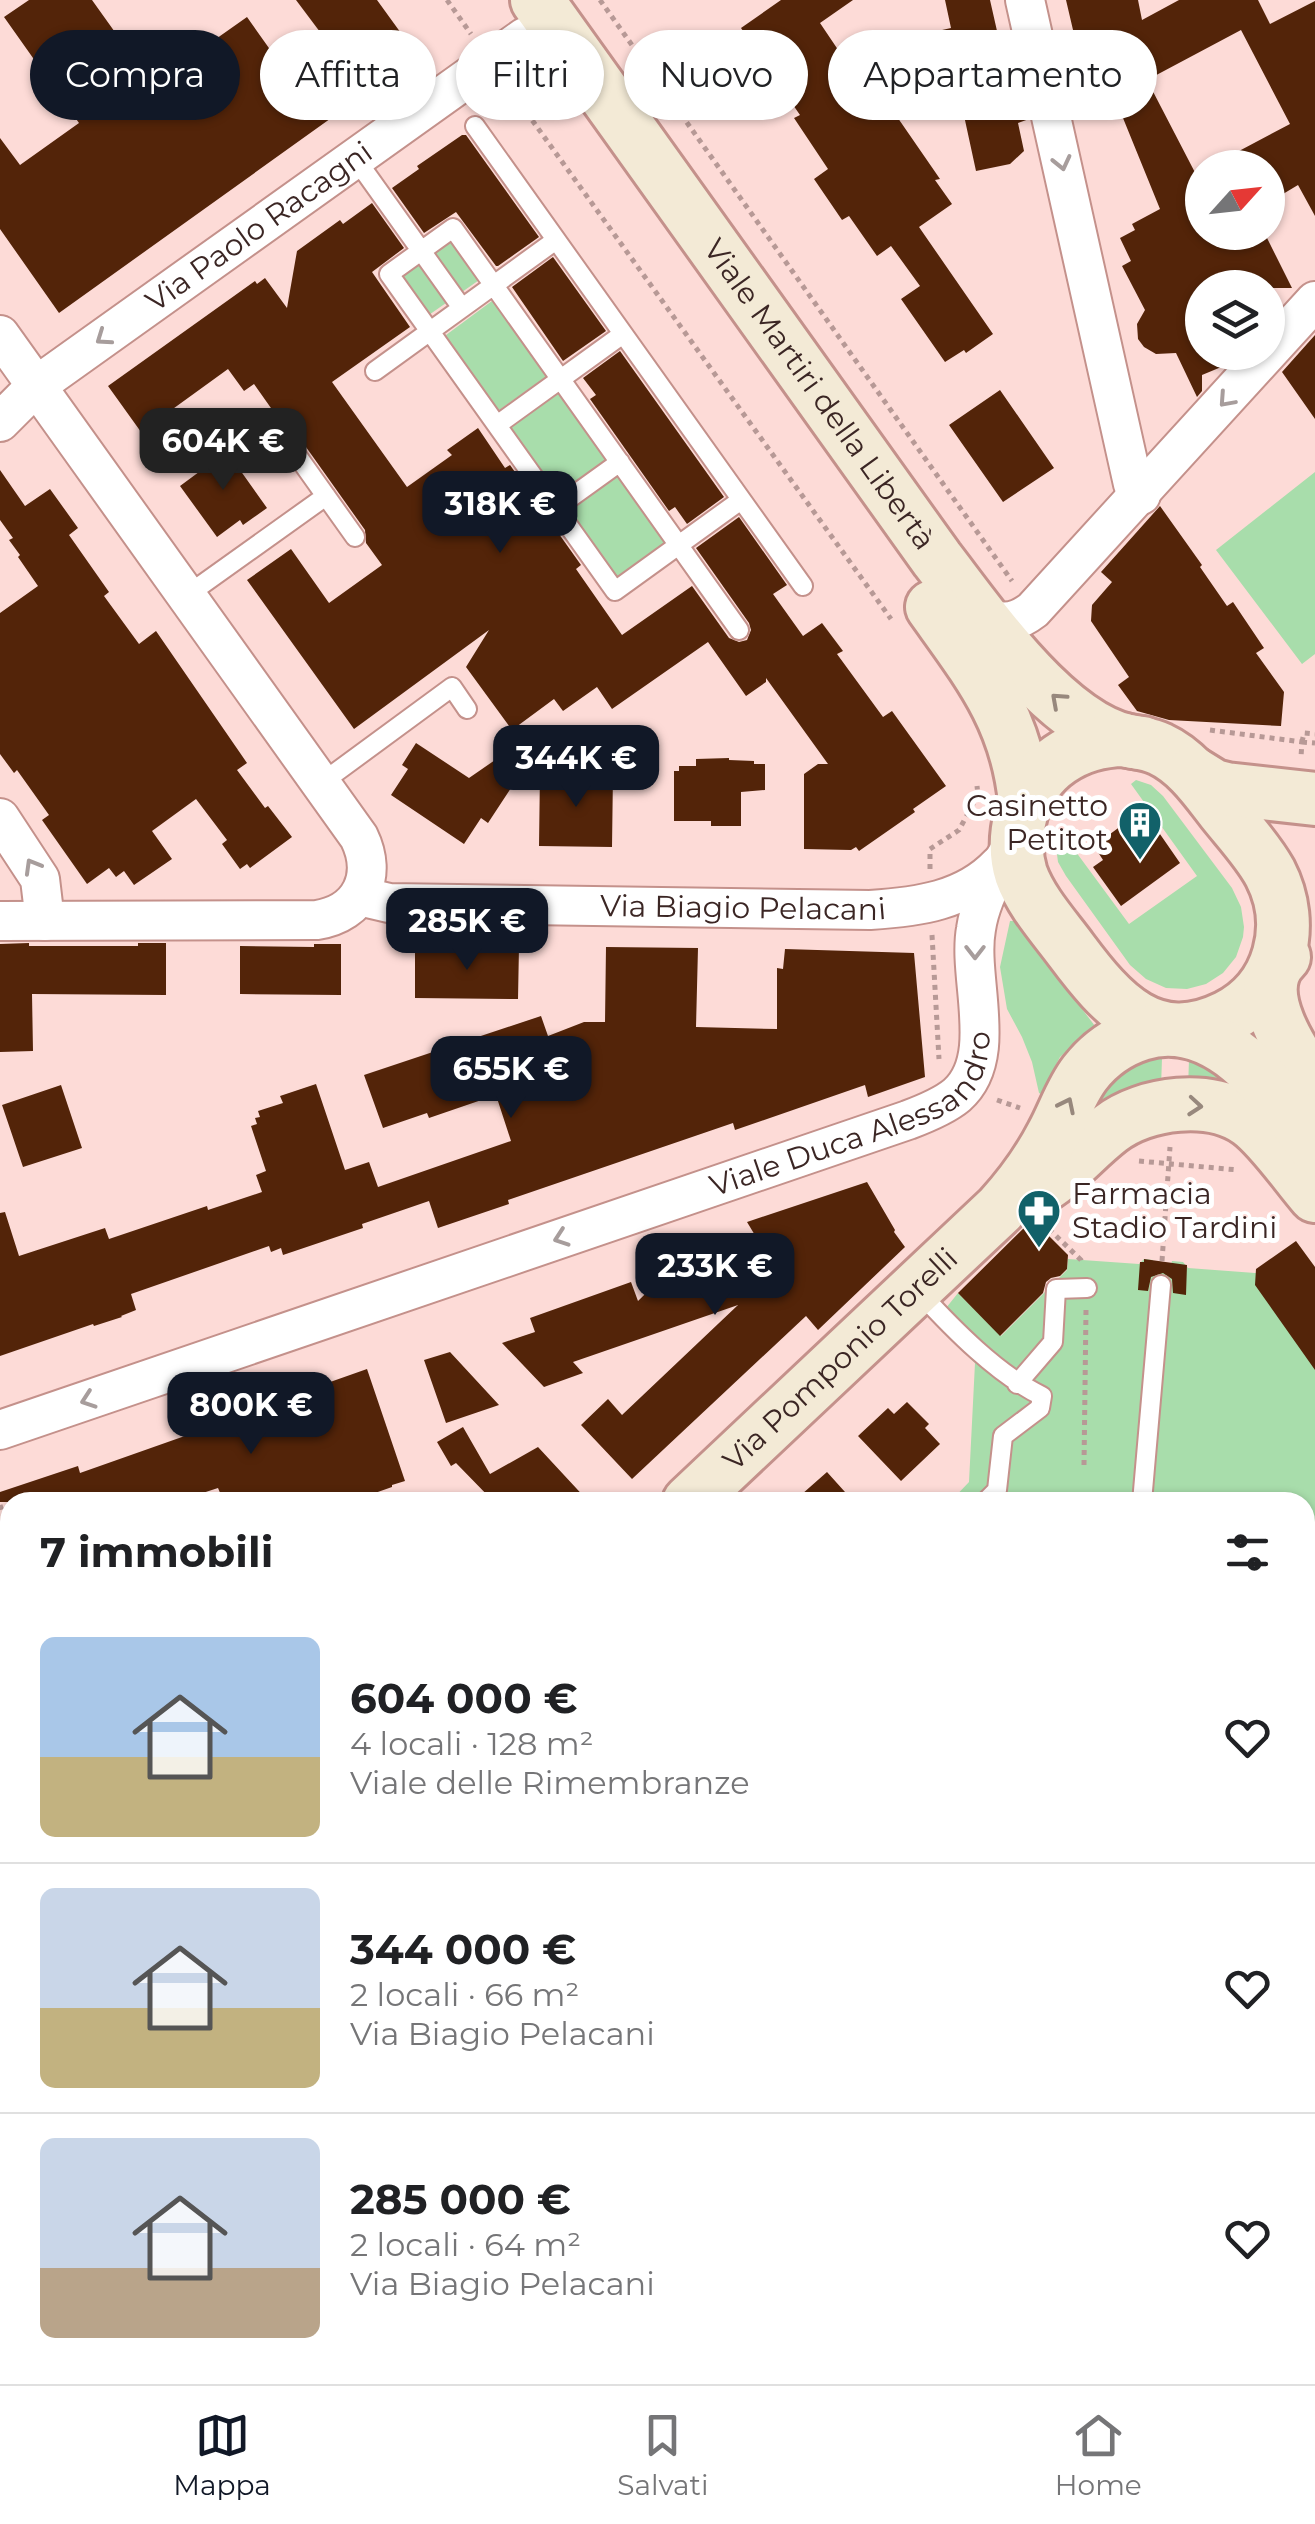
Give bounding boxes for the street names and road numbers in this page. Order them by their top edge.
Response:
street label: Via Paolo Racagni [138,133,379,320]
street label: Viale Martiri della Libertà [696,232,943,557]
street label: Via Biagio Pelacani [600,887,887,928]
street label: Viale Duca Alessandro [705,1030,998,1204]
street label: Via Pomponio Torelli [715,1240,965,1478]

